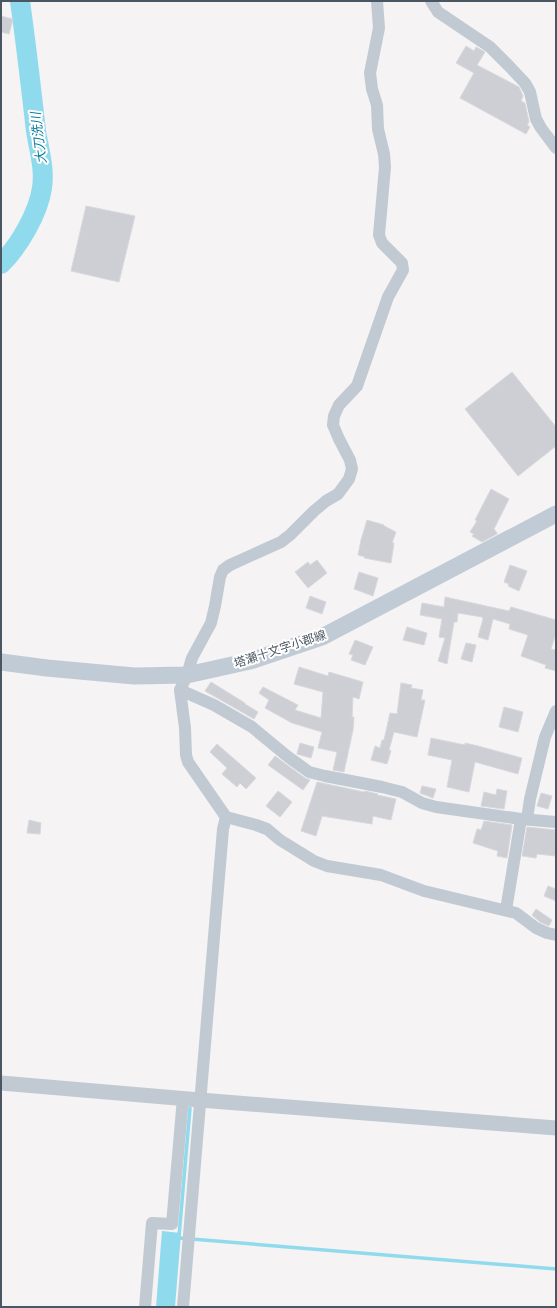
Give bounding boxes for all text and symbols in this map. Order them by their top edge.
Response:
water label: 大刀洗川 [28,109,48,165]
street label: 塔瀬十文字小郡線 [232,628,328,670]

